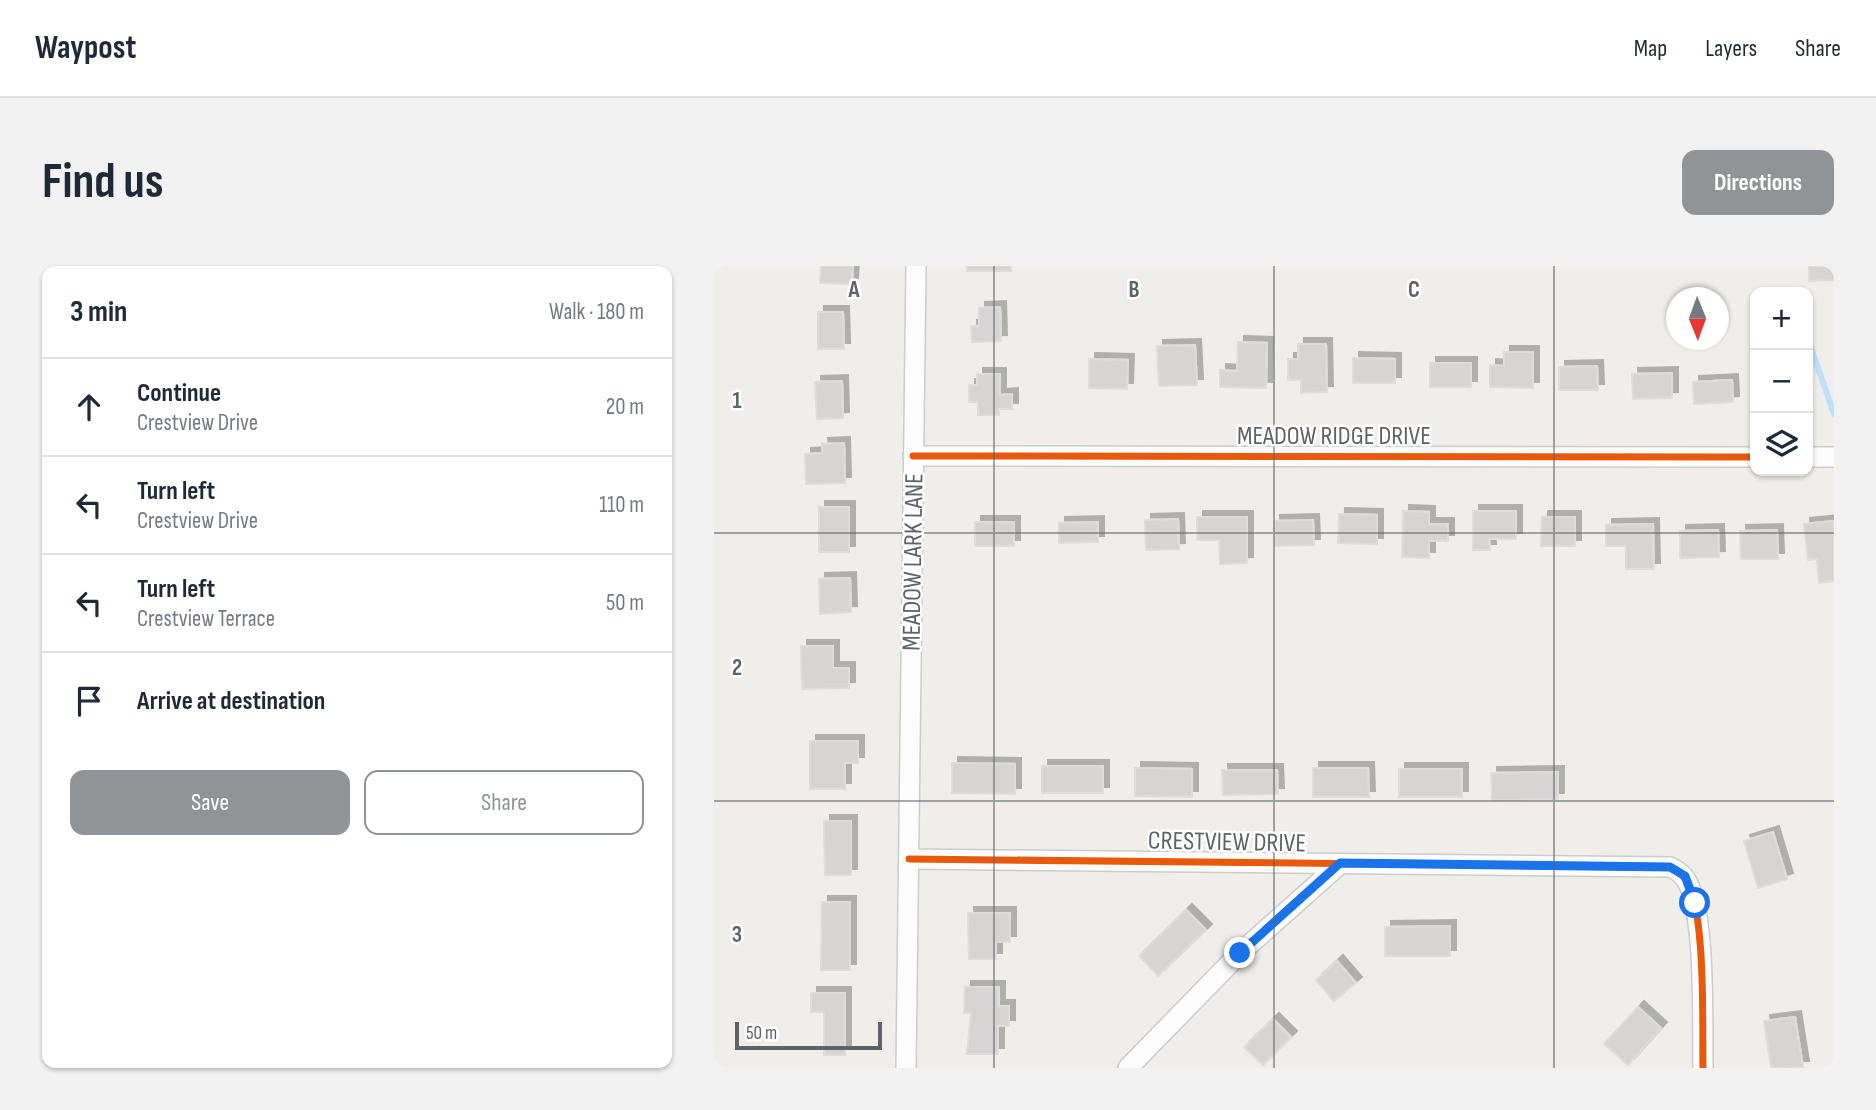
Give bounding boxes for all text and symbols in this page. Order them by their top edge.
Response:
text: Waypost [35,28,136,68]
text: Map [1634,34,1667,63]
text: Layers [1705,34,1757,63]
text: Share [1795,34,1841,63]
button: Directions [1682,150,1834,215]
text: Find us [42,153,164,212]
text: A [848,276,861,304]
text: B [1129,276,1140,304]
text: C [1408,276,1420,304]
north arrow [1666,287,1729,350]
map controls [1750,287,1813,476]
button: + [1750,287,1813,350]
text: 3 min [70,294,127,330]
text: Walk · 180 m [549,298,644,326]
button: − [1750,350,1813,413]
text: Continue [137,378,221,409]
text: 1 [732,387,742,415]
icon: ahead [70,388,108,426]
text: 20 m [606,393,644,421]
text: Crestview Drive [137,409,258,437]
button: layers [1750,413,1813,476]
street label: MEADOW RIDGE DRIVE [1237,421,1431,452]
street label: MEADOW LARK LANE [896,473,931,651]
text: Turn left [137,476,215,507]
icon: left [70,486,108,524]
text: 110 m [599,491,644,519]
text: Crestview Drive [137,507,258,535]
text: Turn left [137,574,215,605]
icon: left [70,584,108,622]
text: 50 m [606,589,644,617]
text: Crestview Terrace [137,605,275,633]
text: 2 [732,654,742,682]
icon: arrive [70,682,108,720]
text: Arrive at destination [137,686,325,717]
button: Save [70,770,350,835]
button: Share [364,770,644,835]
street label: CRESTVIEW DRIVE [1148,826,1306,859]
route start [1679,887,1710,918]
text: 3 [732,921,742,949]
route end [1224,937,1255,968]
scale bar [735,1019,882,1051]
text: 50 m [746,1022,777,1045]

